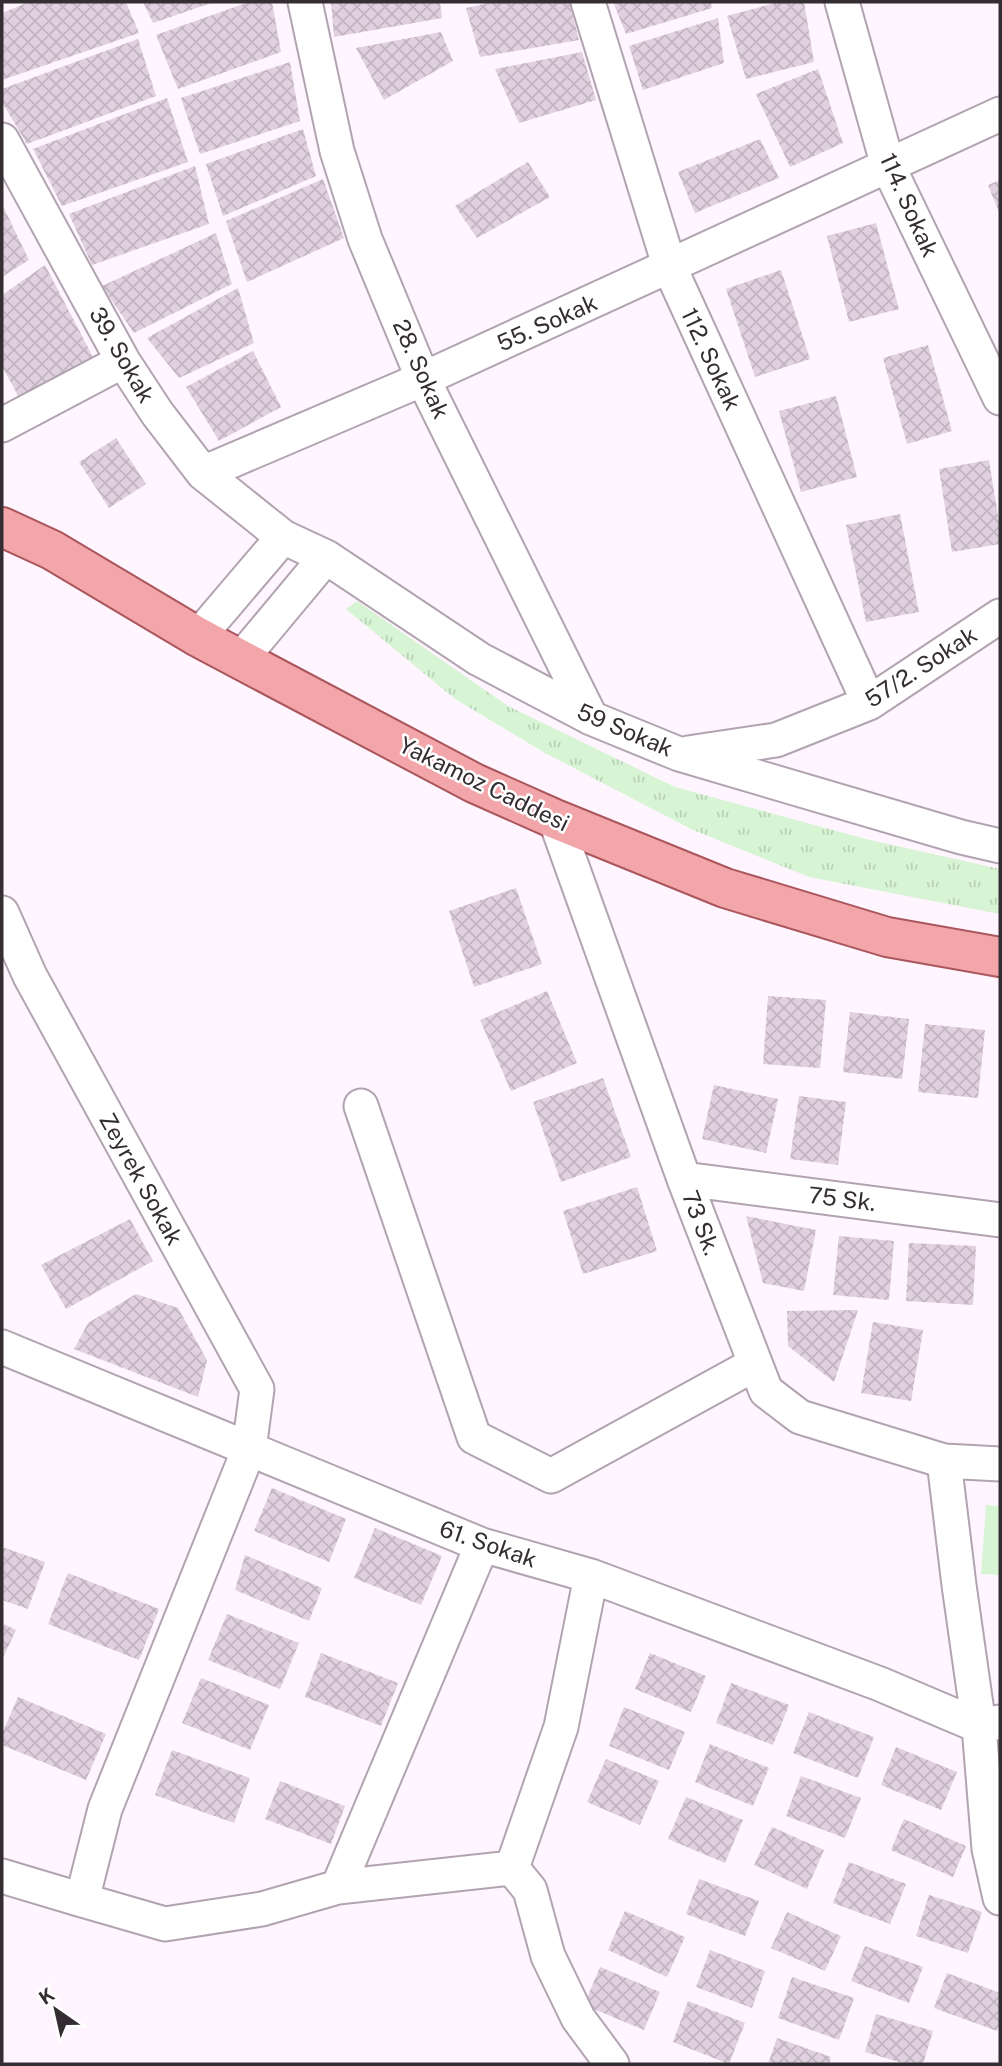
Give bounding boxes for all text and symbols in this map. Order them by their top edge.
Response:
street label: 114. Sokak [875,149,944,261]
street label: 55. Sokak [493,288,601,357]
street label: 39. Sokak [84,302,161,407]
street label: 112. Sokak [676,303,747,414]
street label: 28. Sokak [388,315,455,423]
street label: 57/2. Sokak [860,620,982,713]
street label: 59 Sokak [573,697,677,762]
street label: Yakamoz Caddesi [395,731,574,836]
street label: Zeyrek Sokak [94,1108,189,1249]
street label: 75 Sk. [807,1181,877,1216]
street label: 73 Sk. [677,1187,726,1259]
street label: 61. Sokak [436,1514,540,1573]
north arrow [21,1975,91,2045]
text: K [35,1983,59,2009]

